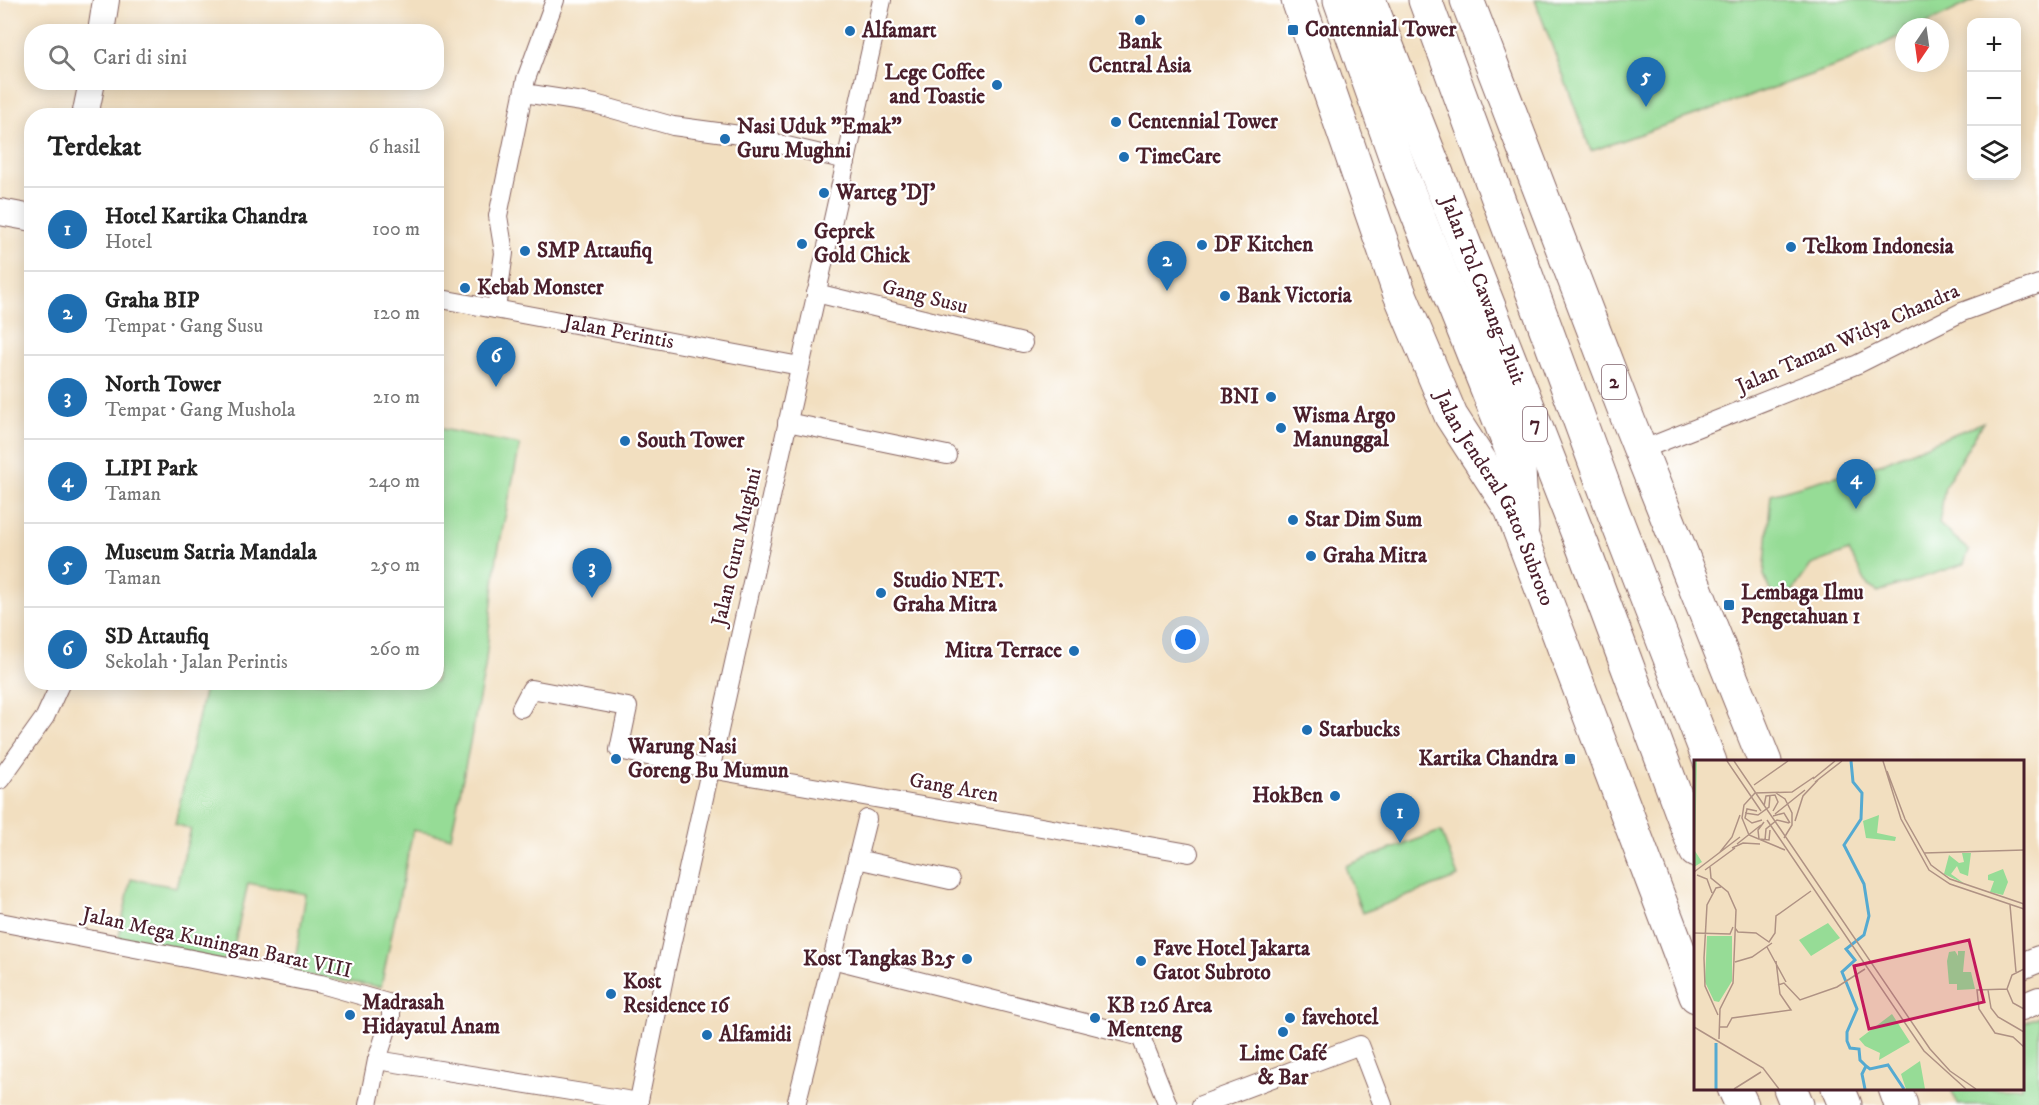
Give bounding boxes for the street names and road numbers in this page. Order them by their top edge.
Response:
street label: Jalan Tol Cawang–Pluit [1433,191,1531,389]
street label: Gang Susu [879,274,971,320]
street label: Jalan Taman Widya Chandra [1731,278,1963,401]
street label: Jalan Perintis [560,309,676,355]
road number: 2 [1602,365,1626,399]
street label: Jalan Jenderal Gatot Subroto [1428,385,1560,610]
road number: 7 [1523,407,1547,441]
street label: Jalan Guru Mughni [706,465,768,631]
street label: Gang Aren [907,767,1001,809]
street label: Jalan Mega Kuningan Barat VIII [78,901,354,984]

